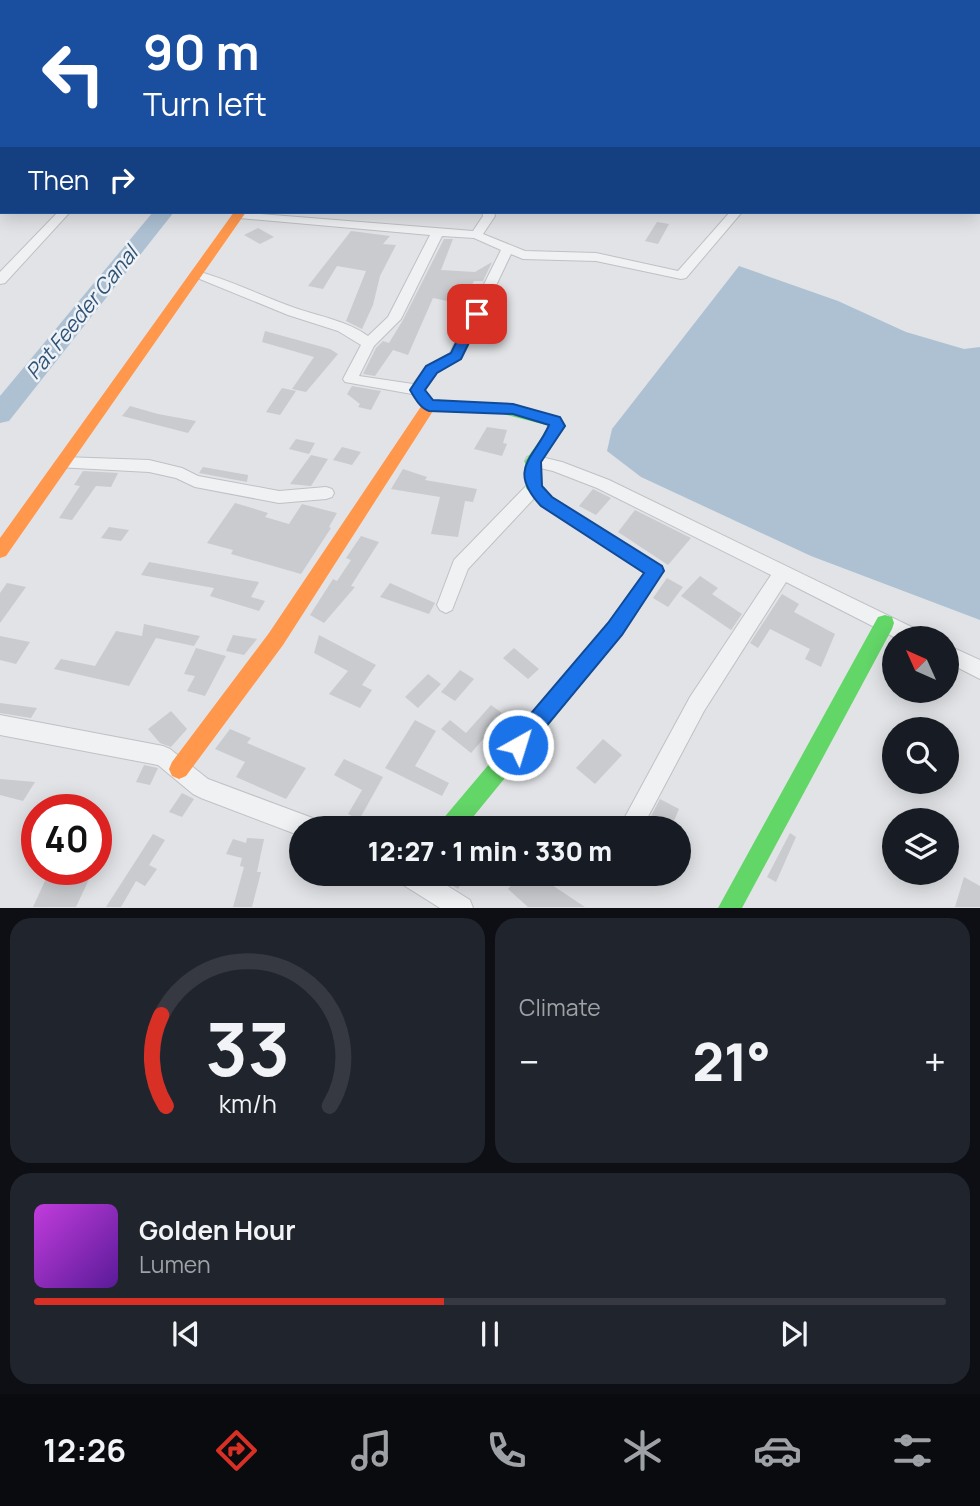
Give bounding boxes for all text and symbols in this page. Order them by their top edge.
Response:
text: 90 m [143,18,260,85]
icon: left [28,28,119,119]
text: Turn left [143,82,267,126]
icon: right [103,161,141,199]
text: Then [28,162,89,198]
water label: Pat Feeder Canal [19,238,145,385]
pin [447,284,507,344]
icon: arrive [458,295,496,333]
north arrow [882,626,959,704]
map controls [882,626,959,885]
position arrow [481,708,555,782]
button: search [882,717,959,794]
speed limit sign: 40 [21,794,112,885]
button: layers [882,808,959,885]
text: 12:27 · 1 min · 330 m [368,833,612,869]
text: Climate [519,991,601,1023]
text: 33 [205,999,290,1099]
text: 21° [693,1026,771,1097]
text: − [519,1035,540,1087]
text: + [924,1035,946,1087]
text: km/h [218,1086,277,1121]
text: Golden Hour [139,1212,296,1248]
text: Lumen [139,1248,211,1280]
icon: previous [167,1315,205,1353]
icon: pause [471,1315,509,1353]
icon: next [775,1315,813,1353]
icon: directions [212,1426,261,1475]
icon: music [347,1426,396,1475]
icon: phone [482,1426,531,1475]
icon: climate [618,1426,667,1475]
icon: car [753,1426,802,1475]
icon: filters [888,1426,937,1475]
text: 12:26 [43,1428,126,1472]

